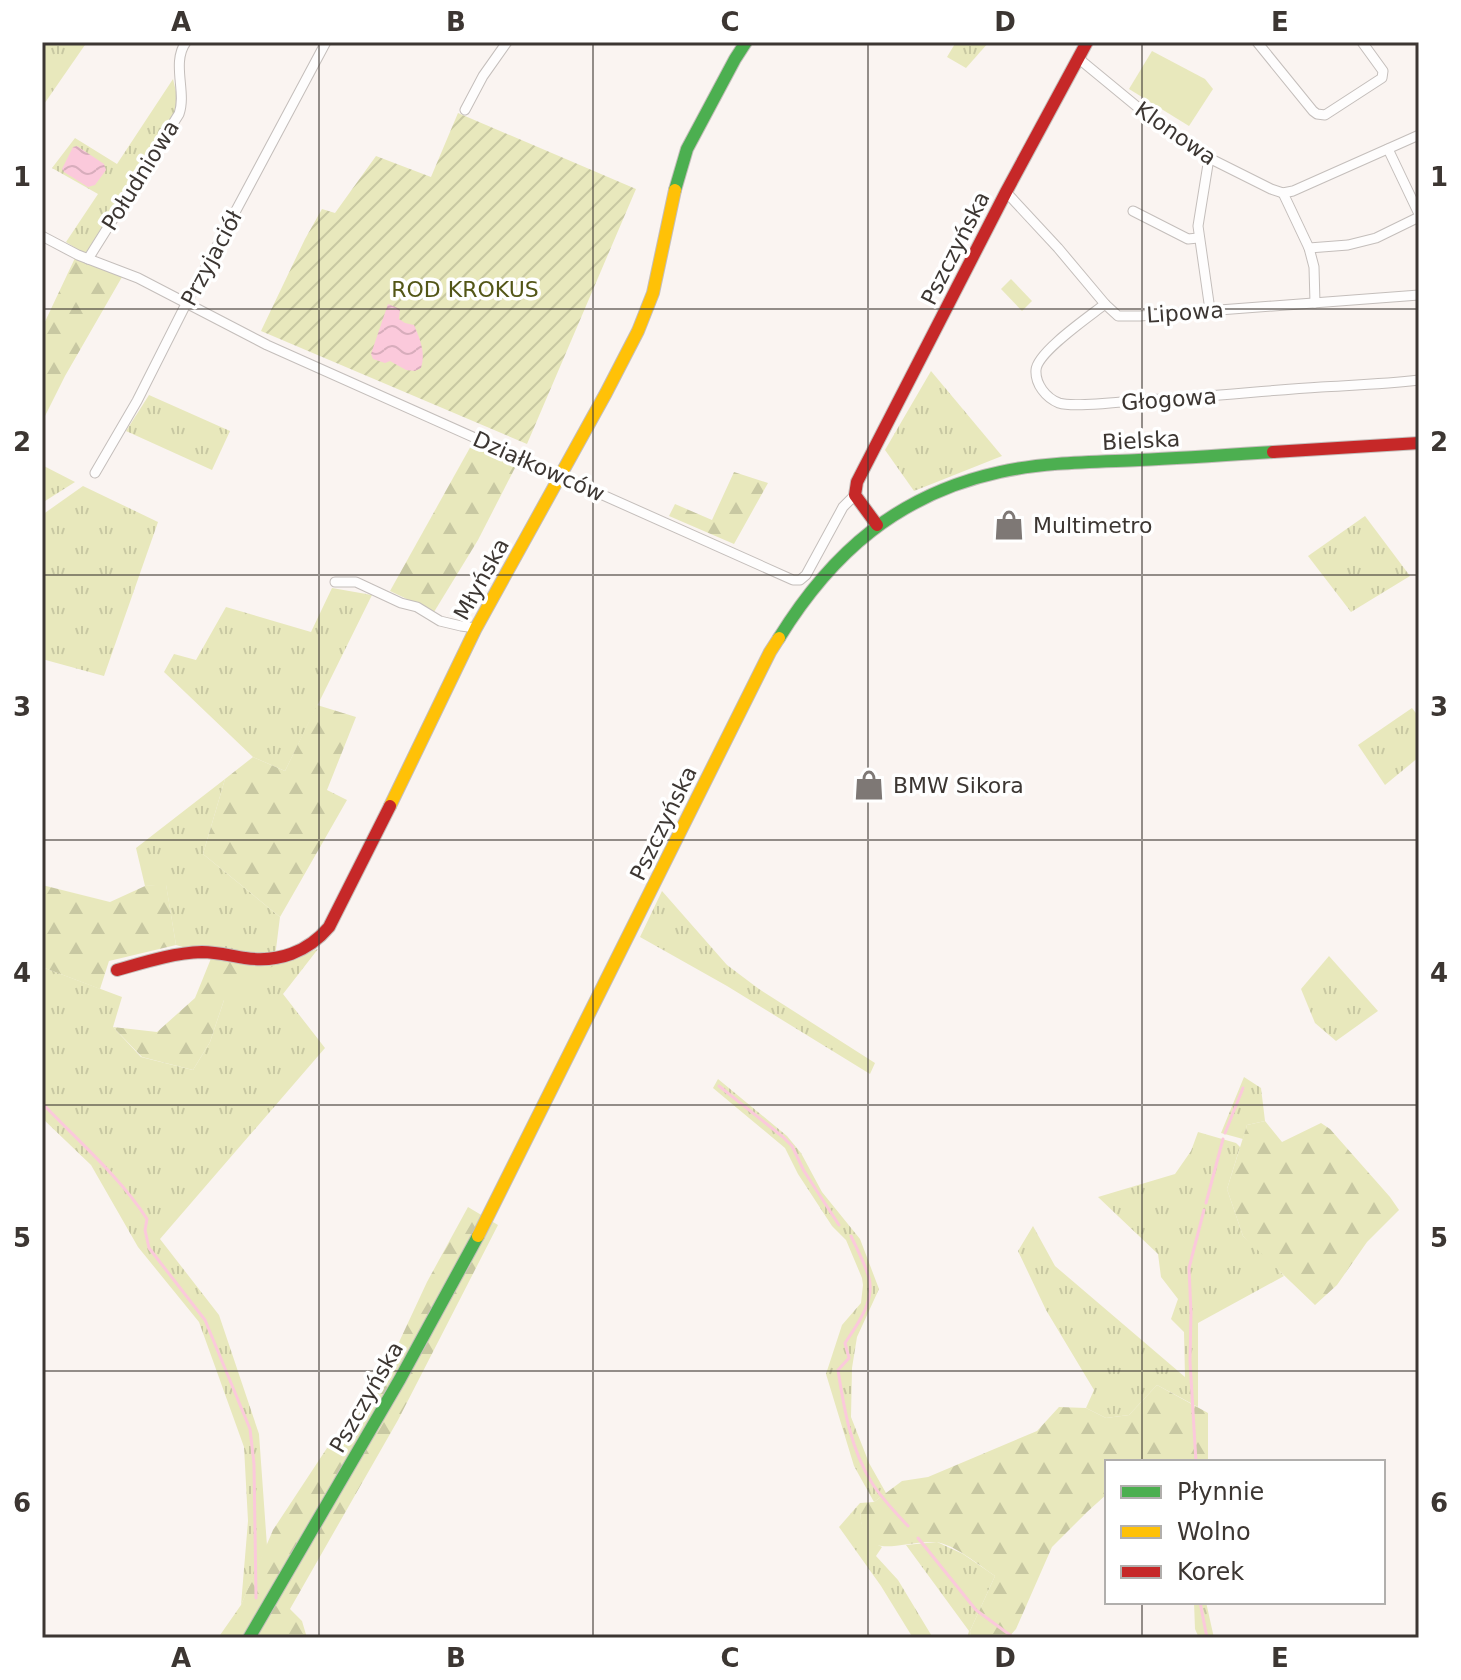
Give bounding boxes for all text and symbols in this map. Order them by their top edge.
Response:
text: A [171,7,191,37]
text: B [446,7,466,37]
text: C [720,7,740,37]
text: D [994,7,1016,37]
text: E [1271,7,1289,37]
street label: Klonowa [1130,97,1221,170]
street label: Południowa [97,116,184,235]
text: 1 [13,162,31,192]
text: 1 [1430,162,1448,192]
street label: Pszczyńska [916,187,995,309]
street label: Przyjaciół [176,206,247,310]
park label: ROD KROKUS [391,277,539,302]
street label: Lipowa [1146,297,1224,328]
street label: Głogowa [1120,384,1218,415]
street label: Działkowców [469,426,608,507]
street label: Bielska [1101,426,1181,455]
text: 2 [13,427,31,457]
text: 2 [1430,427,1448,457]
shop icon: Multimetro [992,508,1026,542]
place label: Multimetro [1033,513,1152,538]
street label: Młyńska [449,534,514,624]
text: 3 [13,692,31,722]
text: 3 [1430,692,1448,722]
street label: Pszczyńska [625,762,702,884]
shop icon: BMW Sikora [852,768,886,802]
place label: BMW Sikora [893,773,1024,798]
text: 4 [13,958,31,988]
text: 4 [1430,958,1448,988]
text: 5 [13,1223,31,1253]
text: 5 [1430,1223,1448,1253]
street label: Pszczyńska [325,1337,408,1457]
legend [1105,1460,1385,1604]
text: Płynnie [1177,1478,1264,1506]
text: 6 [13,1488,31,1518]
text: 6 [1430,1488,1448,1518]
text: Wolno [1177,1518,1251,1546]
text: Korek [1177,1558,1244,1586]
text: A [171,1643,191,1673]
text: B [446,1643,466,1673]
text: C [720,1643,740,1673]
text: D [994,1643,1016,1673]
text: E [1271,1643,1289,1673]

